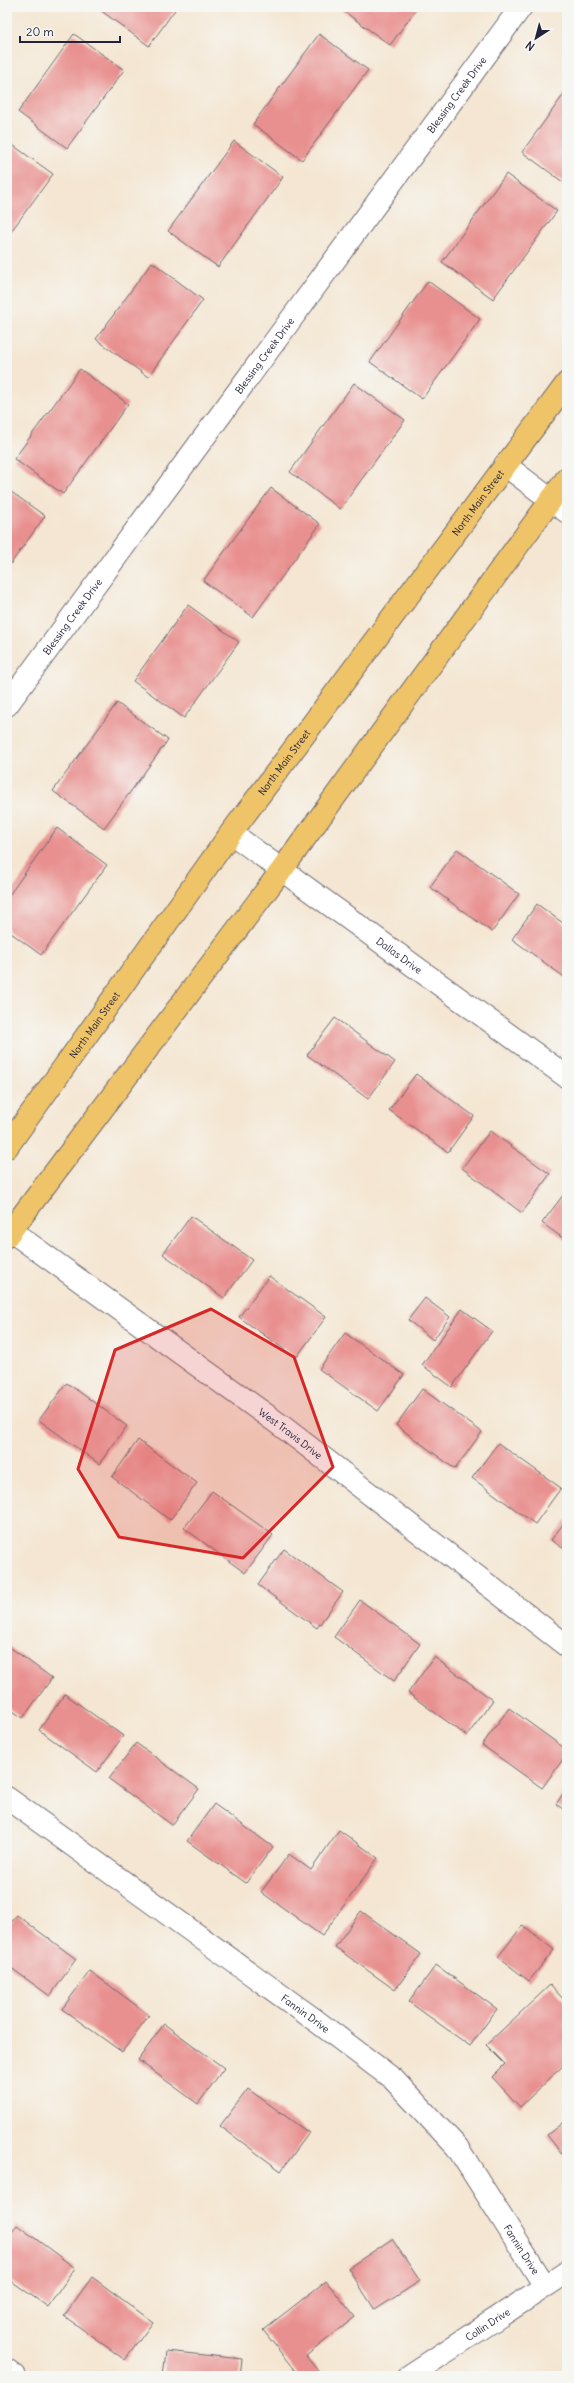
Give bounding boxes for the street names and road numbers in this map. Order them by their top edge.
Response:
street label: Blessing Creek Drive [424,54,489,135]
street label: Blessing Creek Drive [232,315,297,396]
street label: North Main Street [449,467,507,538]
street label: Blessing Creek Drive [40,576,105,657]
street label: North Main Street [255,726,313,798]
street label: Dallas Drive [374,934,425,976]
street label: North Main Street [66,988,123,1061]
street label: West Travis Drive [256,1405,325,1461]
street label: Fannin Drive [279,1991,332,2035]
street label: Fannin Drive [501,2222,542,2277]
street label: Collin Drive [463,2305,512,2344]

